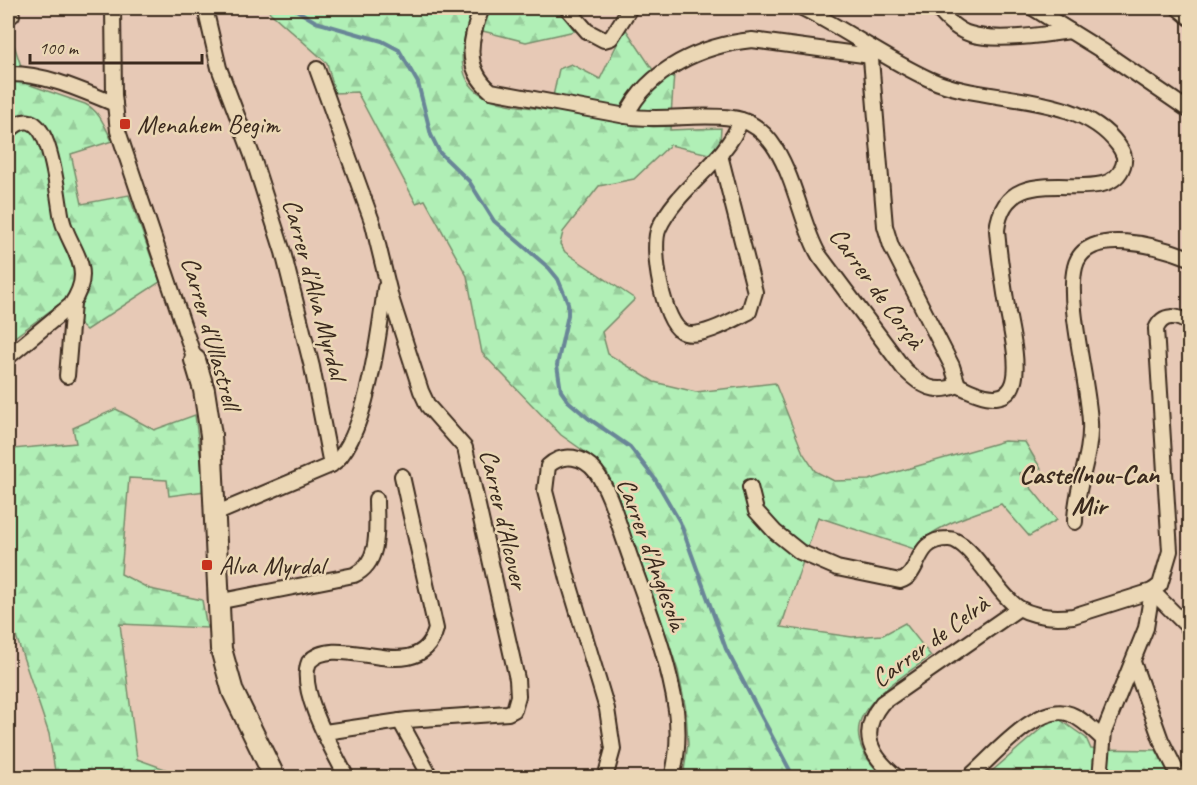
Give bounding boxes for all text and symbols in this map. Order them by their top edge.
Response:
scale bar [30,27,202,65]
text: 100 m [39,37,80,59]
place label: Menahem Begim [137,108,281,141]
marker: Menahem Begim [118,117,132,131]
street label: Carrer d'Alva Myrdal [275,195,356,387]
street label: Carrer de Corçà [822,221,933,357]
street label: Carrer d'Ullastrell [173,253,250,418]
street label: Carrer d'Alcover [472,446,537,594]
district label: Castellnou-Can Mir [1019,457,1161,522]
street label: Carrer d'Anglesola [609,473,696,637]
place label: Alva Myrdal [219,549,329,582]
marker: Alva Myrdal [200,558,214,572]
street label: Carrer de Celrà [865,586,997,695]

